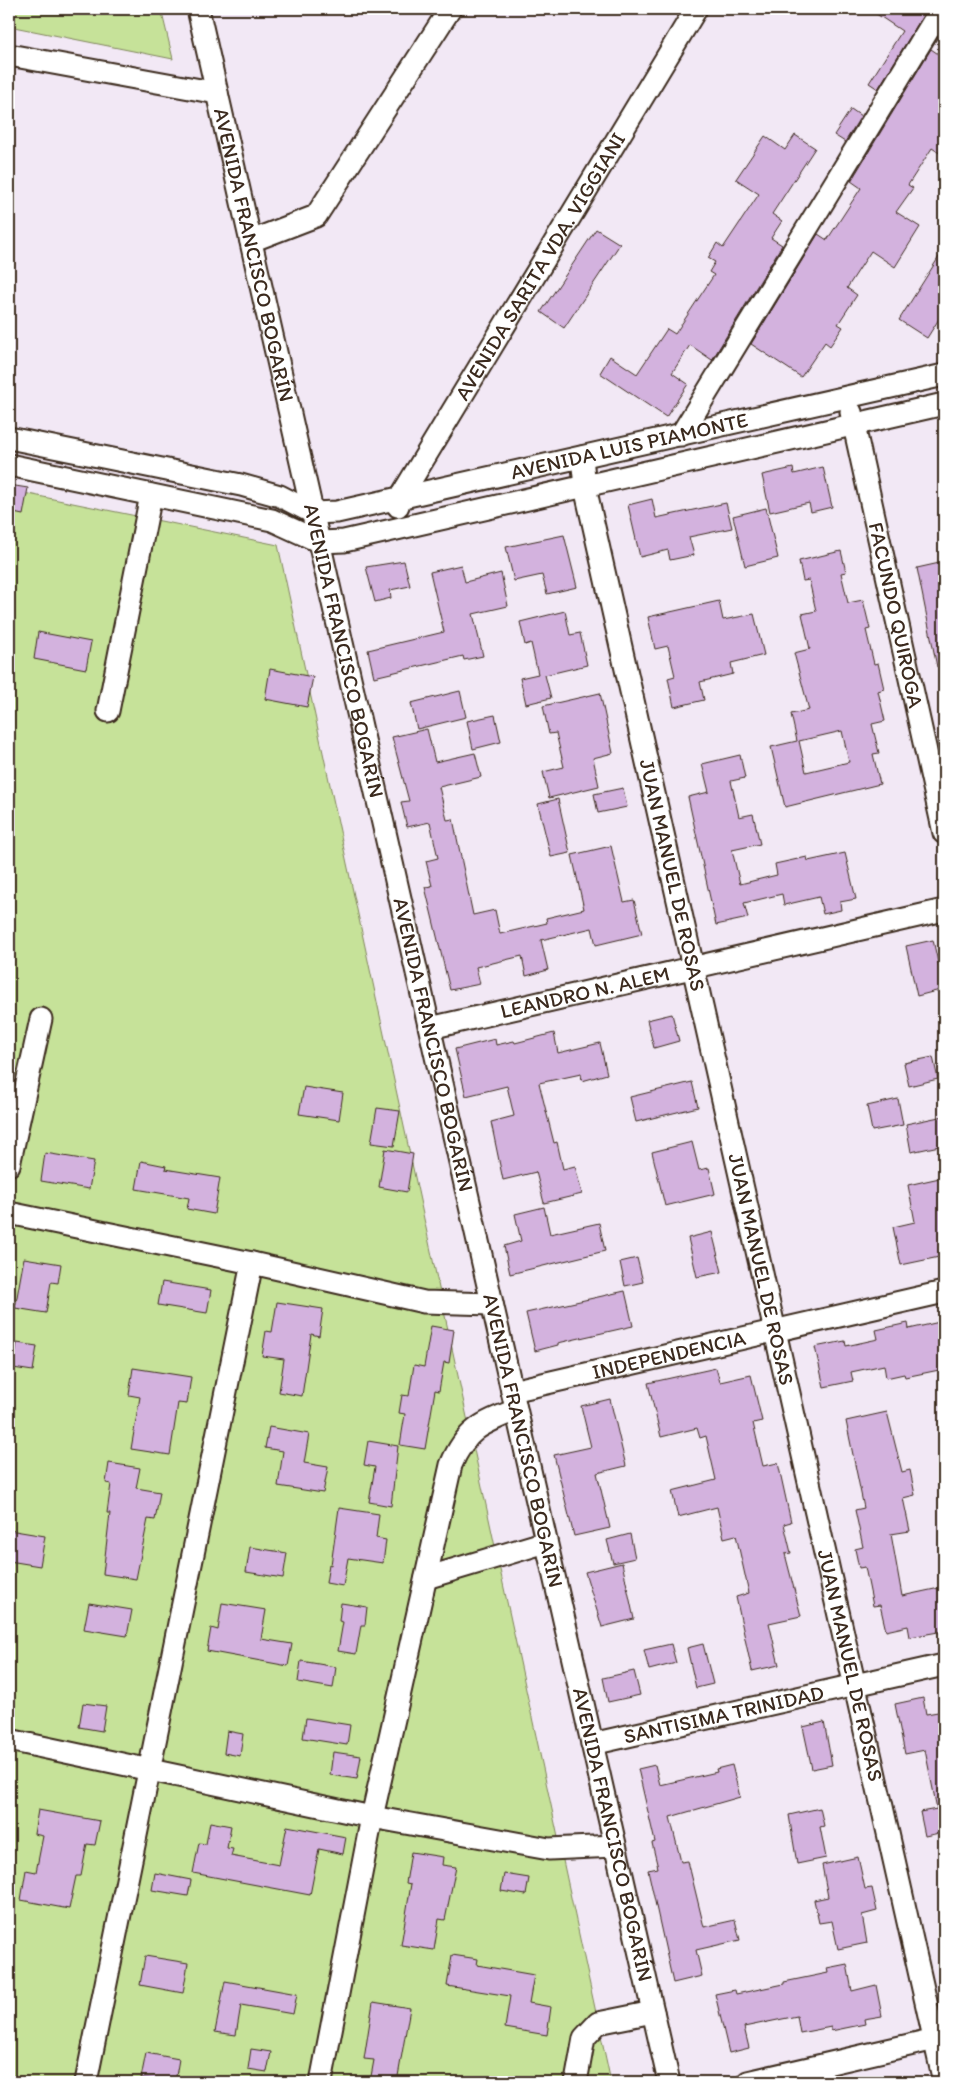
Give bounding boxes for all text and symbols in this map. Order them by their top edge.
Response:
street label: AVENIDA FRANCISCO BOGARÍN [209,105,300,404]
street label: AVENIDA SARITA VDA. VIGGIANI [449,128,630,405]
street label: AVENIDA LUIS PIAMONTE [508,407,750,484]
street label: AVENIDA FRANCISCO BOGARÍN [299,501,390,800]
street label: FACUNDO QUIROGA [864,520,929,711]
street label: JUAN MANUEL DE ROSAS [635,757,711,993]
street label: AVENIDA FRANCISCO BOGARÍN [388,895,479,1194]
street label: LEANDRO N. ALEM [498,960,672,1023]
street label: JUAN MANUEL DE ROSAS [723,1151,800,1387]
street label: AVENIDA FRANCISCO BOGARÍN [478,1291,569,1590]
street label: INDEPENDENCIA [590,1325,749,1384]
street label: JUAN MANUEL DE ROSAS [813,1547,889,1784]
street label: SANTISIMA TRINIDAD [621,1679,826,1749]
street label: AVENIDA FRANCISCO BOGARÍN [568,1685,659,1984]

